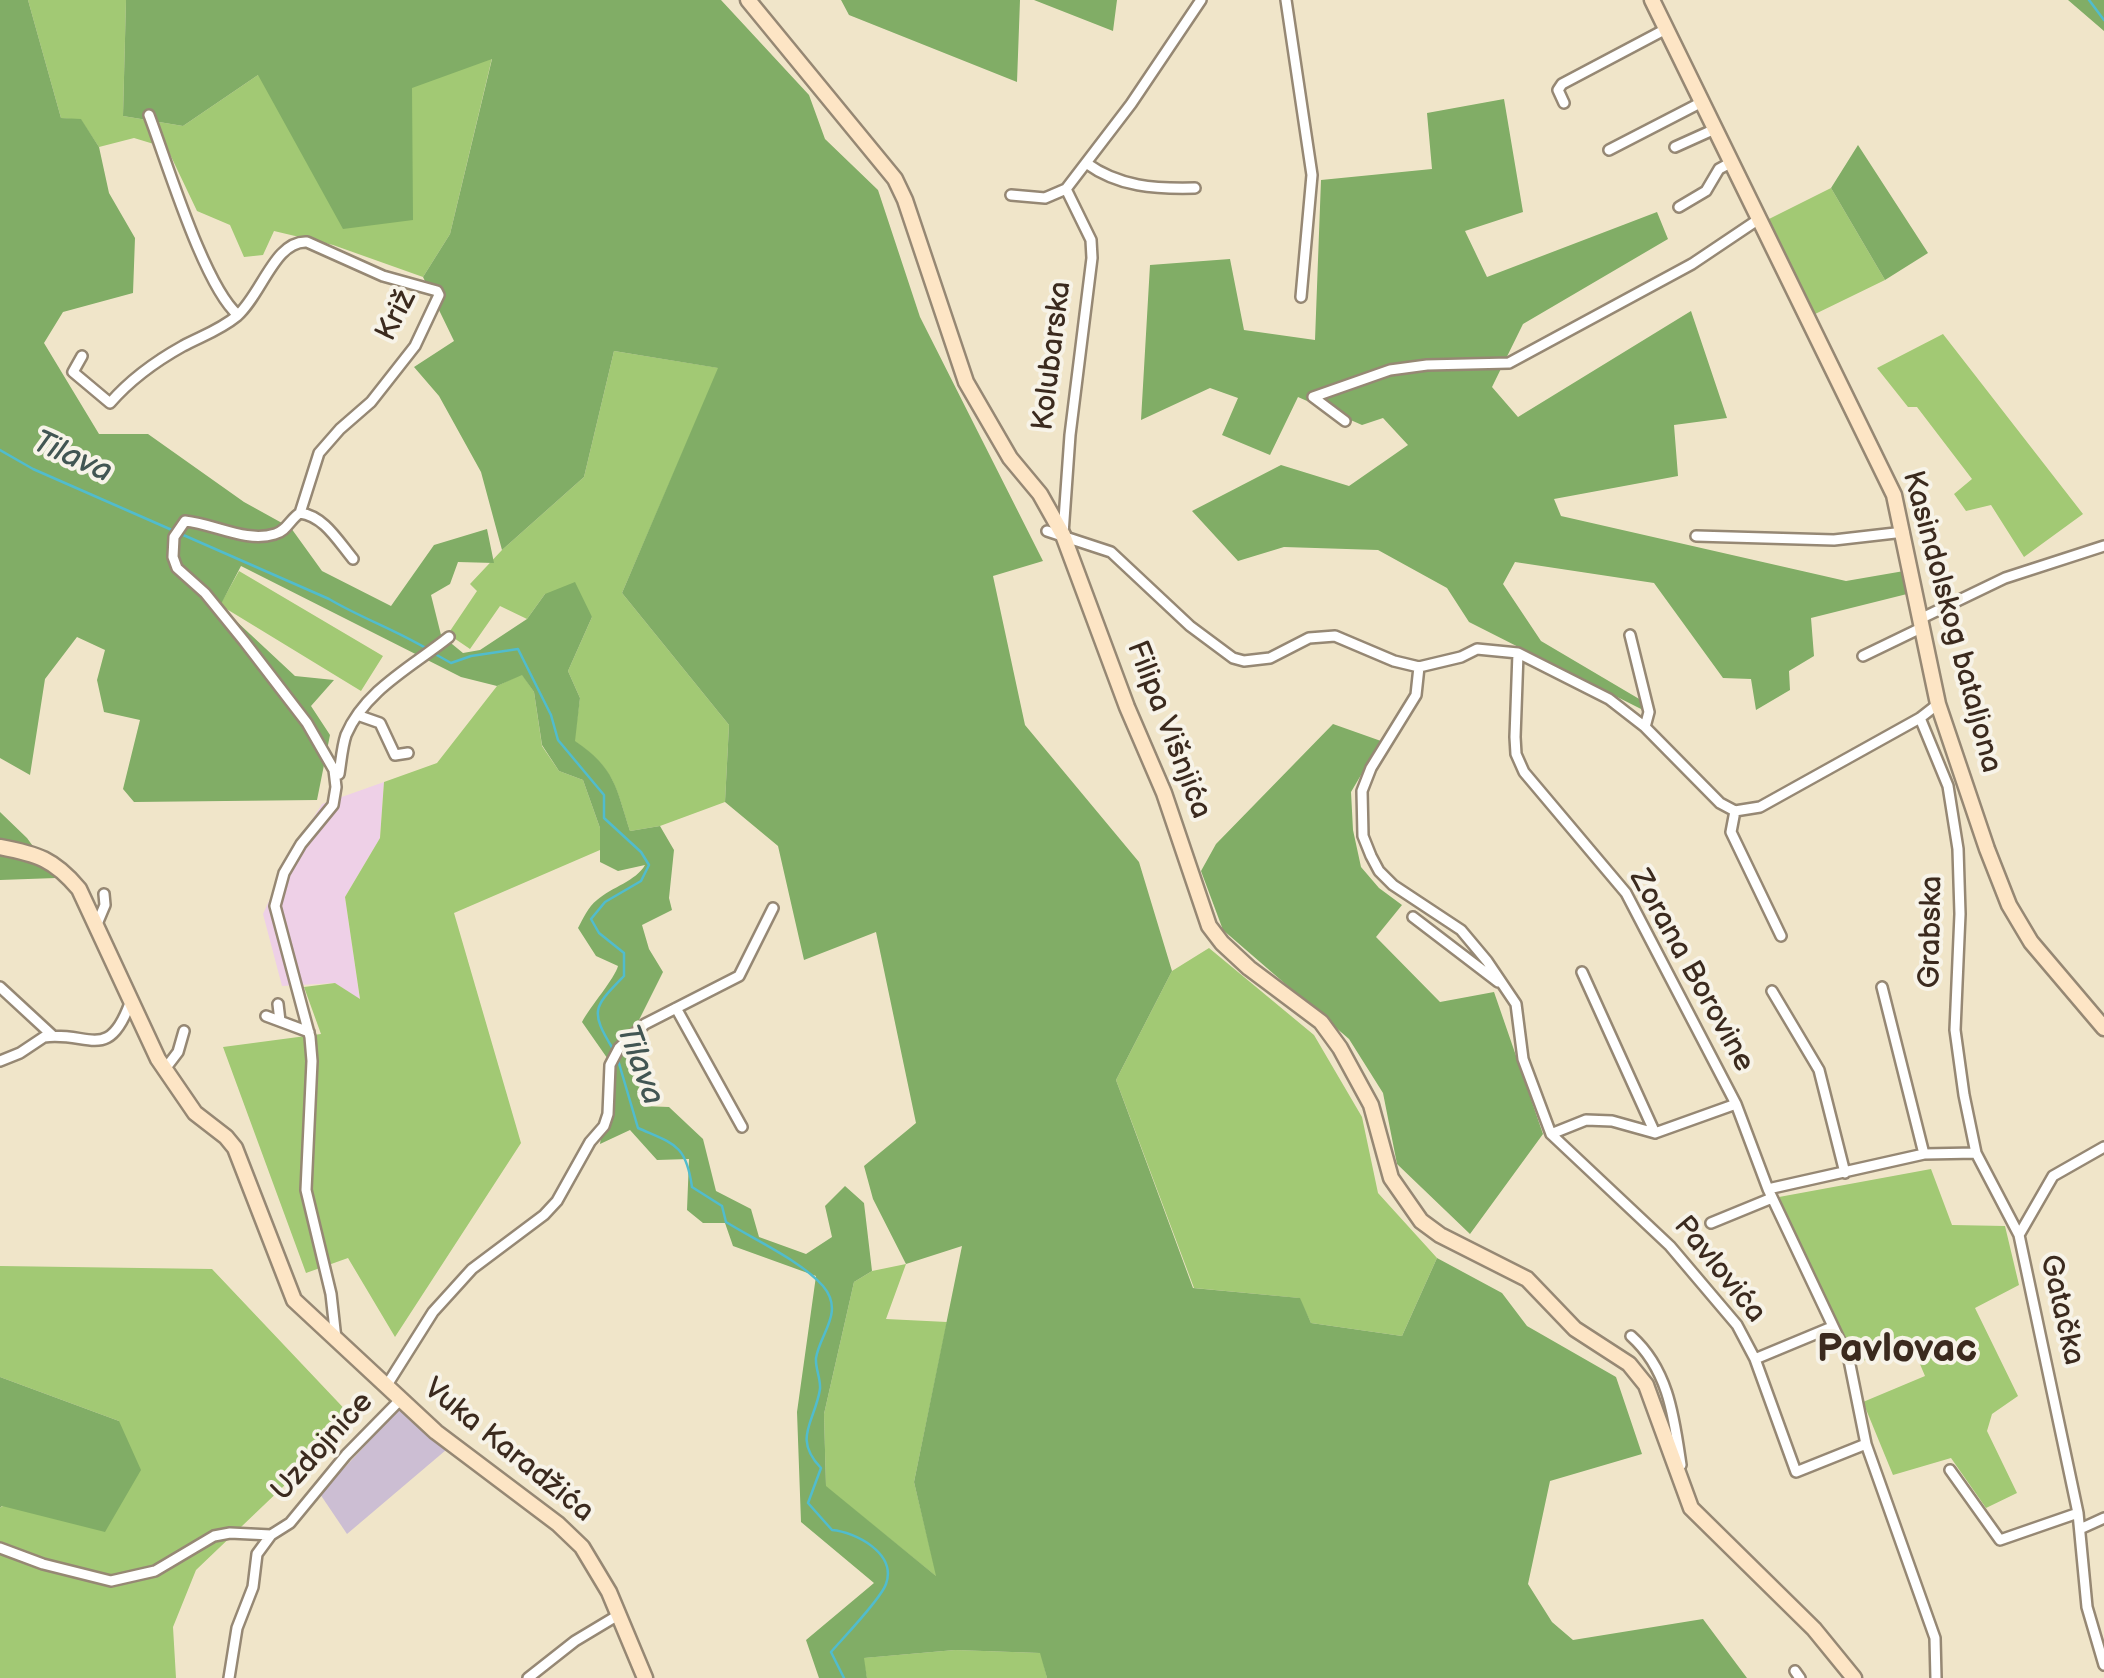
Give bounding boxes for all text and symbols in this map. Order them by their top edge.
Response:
street label: Kolubarska [1026,279,1080,433]
street label: Križ [369,285,425,347]
water label: Tilava [26,424,118,492]
street label: Kasindolskog bataljona [1893,467,2009,777]
street label: Filipa Višnjića [1118,636,1218,824]
street label: Zorana Borovine [1621,864,1761,1078]
street label: Grabska [1913,875,1951,989]
water label: Tilava [607,1020,671,1110]
street label: Pavlovića [1665,1209,1773,1331]
street label: Gatačka [2031,1251,2091,1369]
district label: Pavlovac [1817,1327,1977,1375]
street label: Vuka Karadžića [416,1371,600,1531]
street label: Uzdojnice [265,1385,381,1509]

